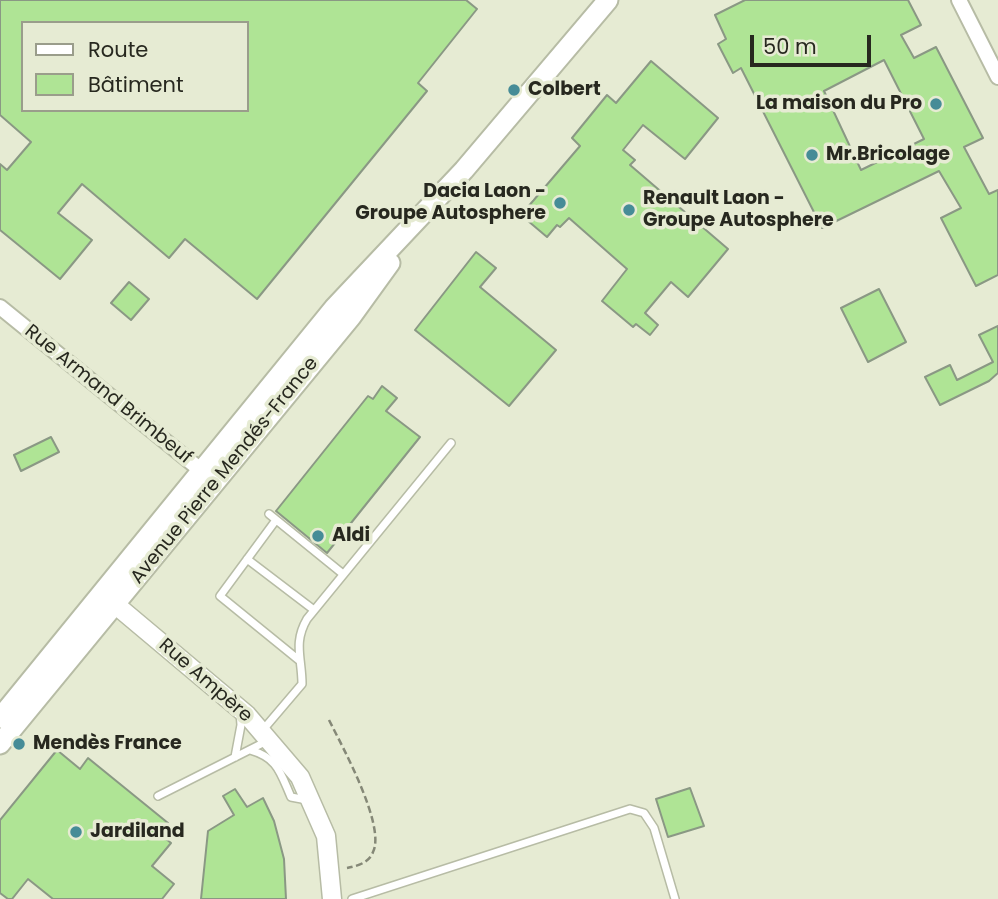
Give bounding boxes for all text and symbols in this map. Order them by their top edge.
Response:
legend [21,21,248,112]
scale bar [753,21,874,65]
text: 50 m [763,32,817,61]
text: Route [88,35,148,64]
text: Bâtiment [88,70,184,99]
place label: Colbert [528,79,601,101]
marker: Colbert [506,82,522,98]
place label: La maison du Pro [756,93,922,115]
marker: La maison du Pro [928,96,944,112]
place label: Mr.Bricolage [826,144,950,166]
marker: Mr.Bricolage [804,147,820,163]
place label: Dacia Laon - Groupe Autosphere [355,181,546,225]
place label: Renault Laon - Groupe Autosphere [643,188,834,232]
marker: Dacia Laon - Groupe Autosphere [552,195,568,211]
marker: Renault Laon - Groupe Autosphere [621,202,637,218]
street label: Rue Armand Brimbeuf [20,320,196,470]
street label: Avenue Pierre Mendés-France [126,353,324,589]
place label: Aldi [332,525,370,547]
marker: Aldi [310,528,326,544]
street label: Rue Ampère [154,634,256,728]
place label: Mendès France [33,733,182,755]
marker: Mendès France [11,736,27,752]
place label: Jardiland [90,821,185,843]
marker: Jardiland [68,824,84,840]

